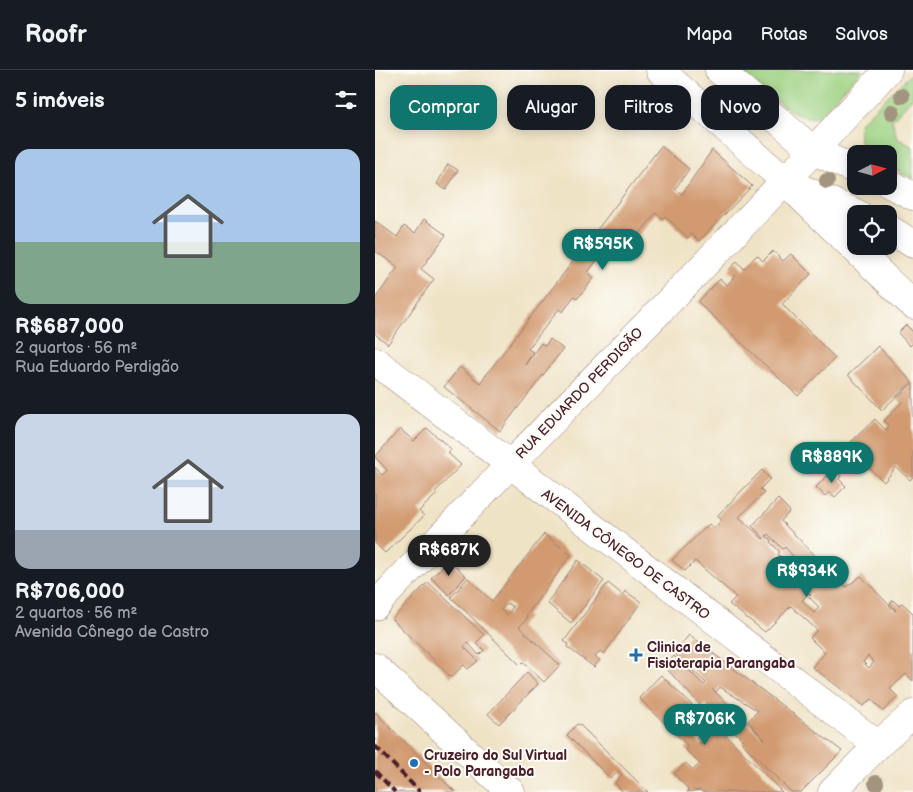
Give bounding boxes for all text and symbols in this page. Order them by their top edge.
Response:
text: Roofr [25,20,87,49]
text: Mapa [686,24,732,45]
text: Rotas [760,24,807,45]
text: Salvos [835,24,888,45]
chip: Comprar [390,85,497,130]
chip: Alugar [507,85,595,130]
chip: Filtros [605,85,691,130]
chip: Novo [701,85,779,130]
icon: filters [332,86,360,114]
text: 5 imóveis [15,88,105,113]
north arrow [847,145,897,195]
map controls [847,145,897,255]
icon: home [143,181,233,271]
button: locate [847,205,897,255]
pin: R$595K [562,228,644,271]
text: R$595K [573,235,633,254]
text: R$687,000 [15,314,124,339]
street label: RUA EDUARDO PERDIGÃO [511,323,647,463]
text: 2 quartos · 56 m² [15,339,137,358]
text: Rua Eduardo Perdigão [15,358,179,377]
pin: R$889K [791,442,873,484]
icon: home [143,446,233,536]
text: R$889K [802,448,863,467]
street label: AVENIDA CÔNEGO DE CASTRO [538,485,714,623]
pin: R$687K [408,534,490,577]
text: R$687K [419,541,479,560]
pin: R$934K [766,556,848,598]
text: R$934K [777,562,837,581]
text: R$706,000 [15,579,125,604]
text: 2 quartos · 56 m² [15,604,137,623]
text: Avenida Cônego de Castro [15,623,209,642]
place label: Clinica de Fisioterapia Parangaba [647,639,795,672]
marker: Clinica de Fisioterapia Parangaba [629,648,643,662]
pin: R$706K [664,704,746,746]
text: R$706K [675,710,735,729]
place label: Cruzeiro do Sul Virtual - Polo Parangaba [424,747,567,780]
marker: Cruzeiro do Sul Virtual - Polo Parangaba [408,757,420,769]

